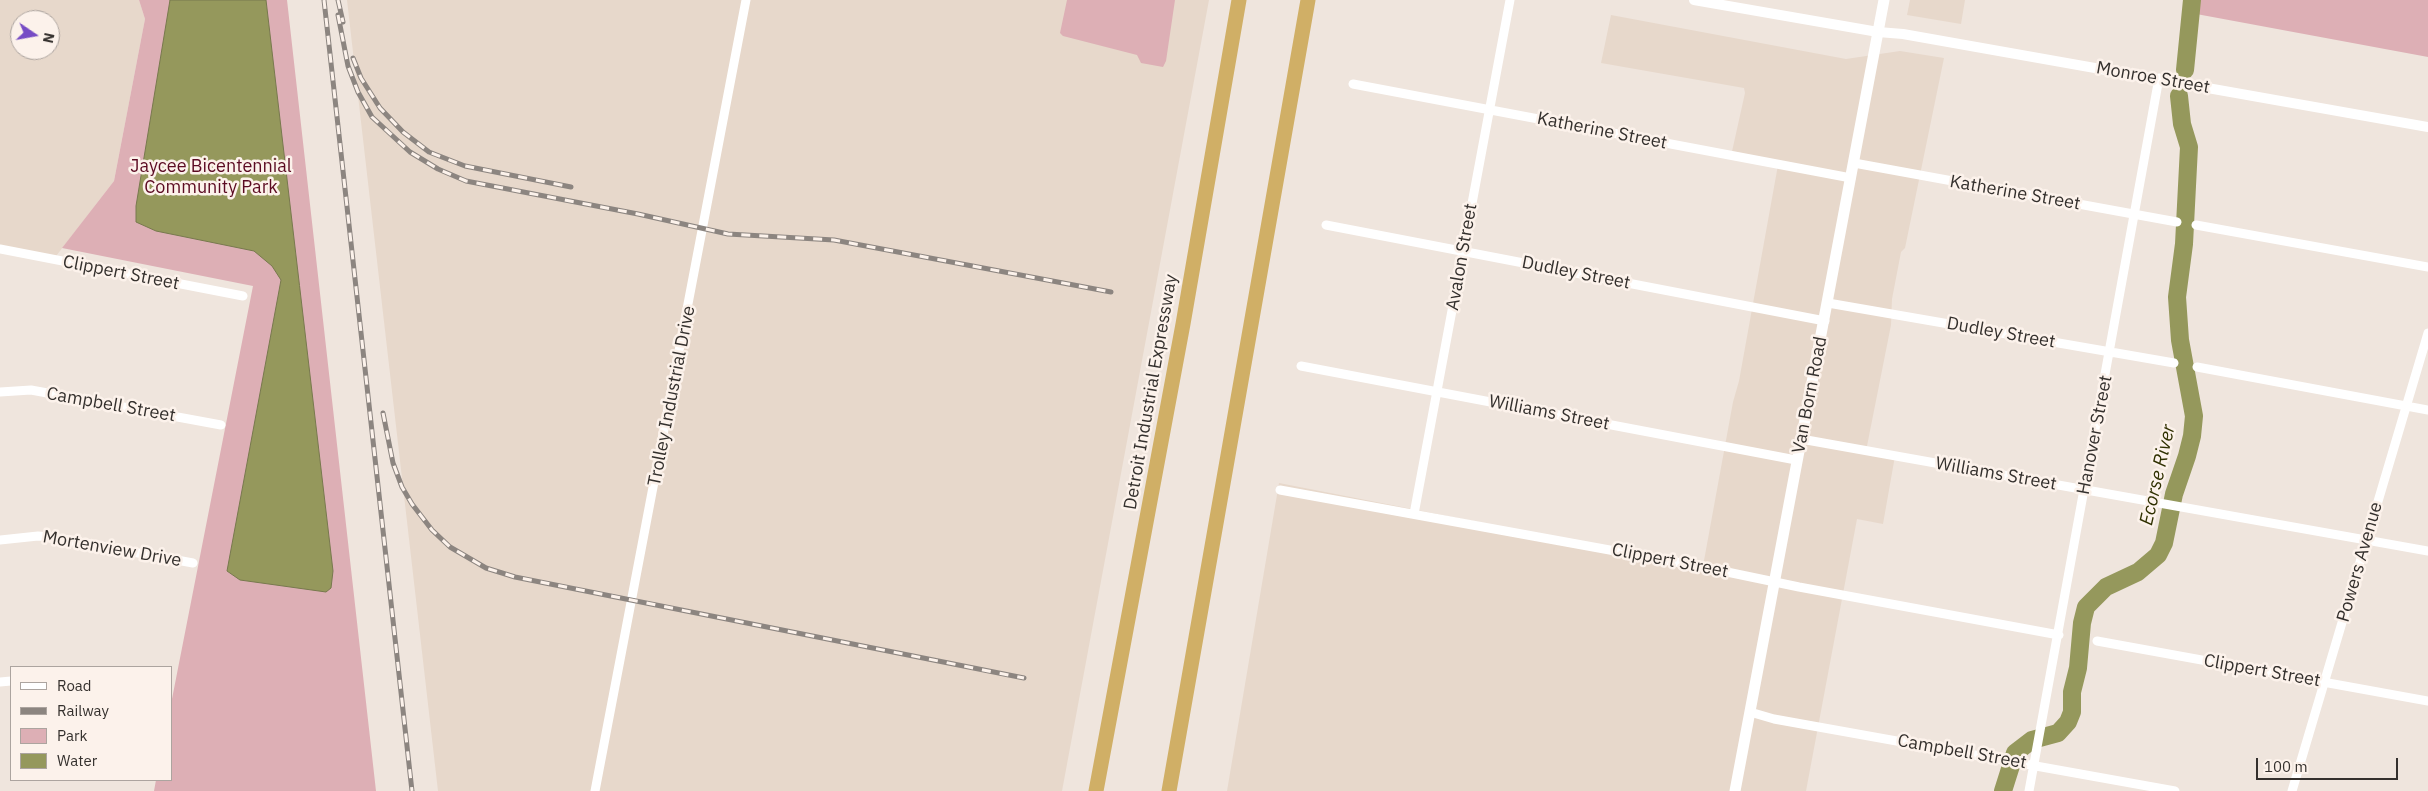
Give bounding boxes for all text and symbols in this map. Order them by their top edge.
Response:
north arrow [10,10,60,60]
text: N [39,31,59,45]
street label: Monroe Street [2094,57,2212,99]
street label: Katherine Street [1535,108,1669,154]
park label: Jaycee Bicentennial Community Park [130,156,292,198]
street label: Katherine Street [1948,171,2082,215]
street label: Avalon Street [1442,202,1482,312]
street label: Clippert Street [61,251,181,295]
street label: Dudley Street [1520,252,1632,294]
street label: Detroit Industrial Expressway [1120,273,1182,511]
street label: Trolley Industrial Drive [644,304,700,488]
street label: Dudley Street [1945,313,2057,353]
street label: Van Born Road [1788,335,1832,455]
street label: Hanover Street [2073,373,2117,497]
street label: Campbell Street [45,383,177,427]
street label: Williams Street [1487,391,1611,435]
water label: Ecorse River [2135,422,2181,528]
street label: Williams Street [1934,453,2058,495]
street label: Powers Avenue [2333,499,2387,625]
street label: Mortenview Drive [41,526,183,572]
street label: Clippert Street [1610,539,1730,583]
street label: Clippert Street [2202,650,2322,692]
legend [10,666,172,781]
text: Road [57,676,92,695]
text: Railway [57,701,109,720]
text: Park [57,726,87,745]
street label: Campbell Street [1896,730,2028,774]
scale bar [2258,748,2400,780]
text: Water [57,751,97,770]
text: 100 m [2264,757,2308,776]

